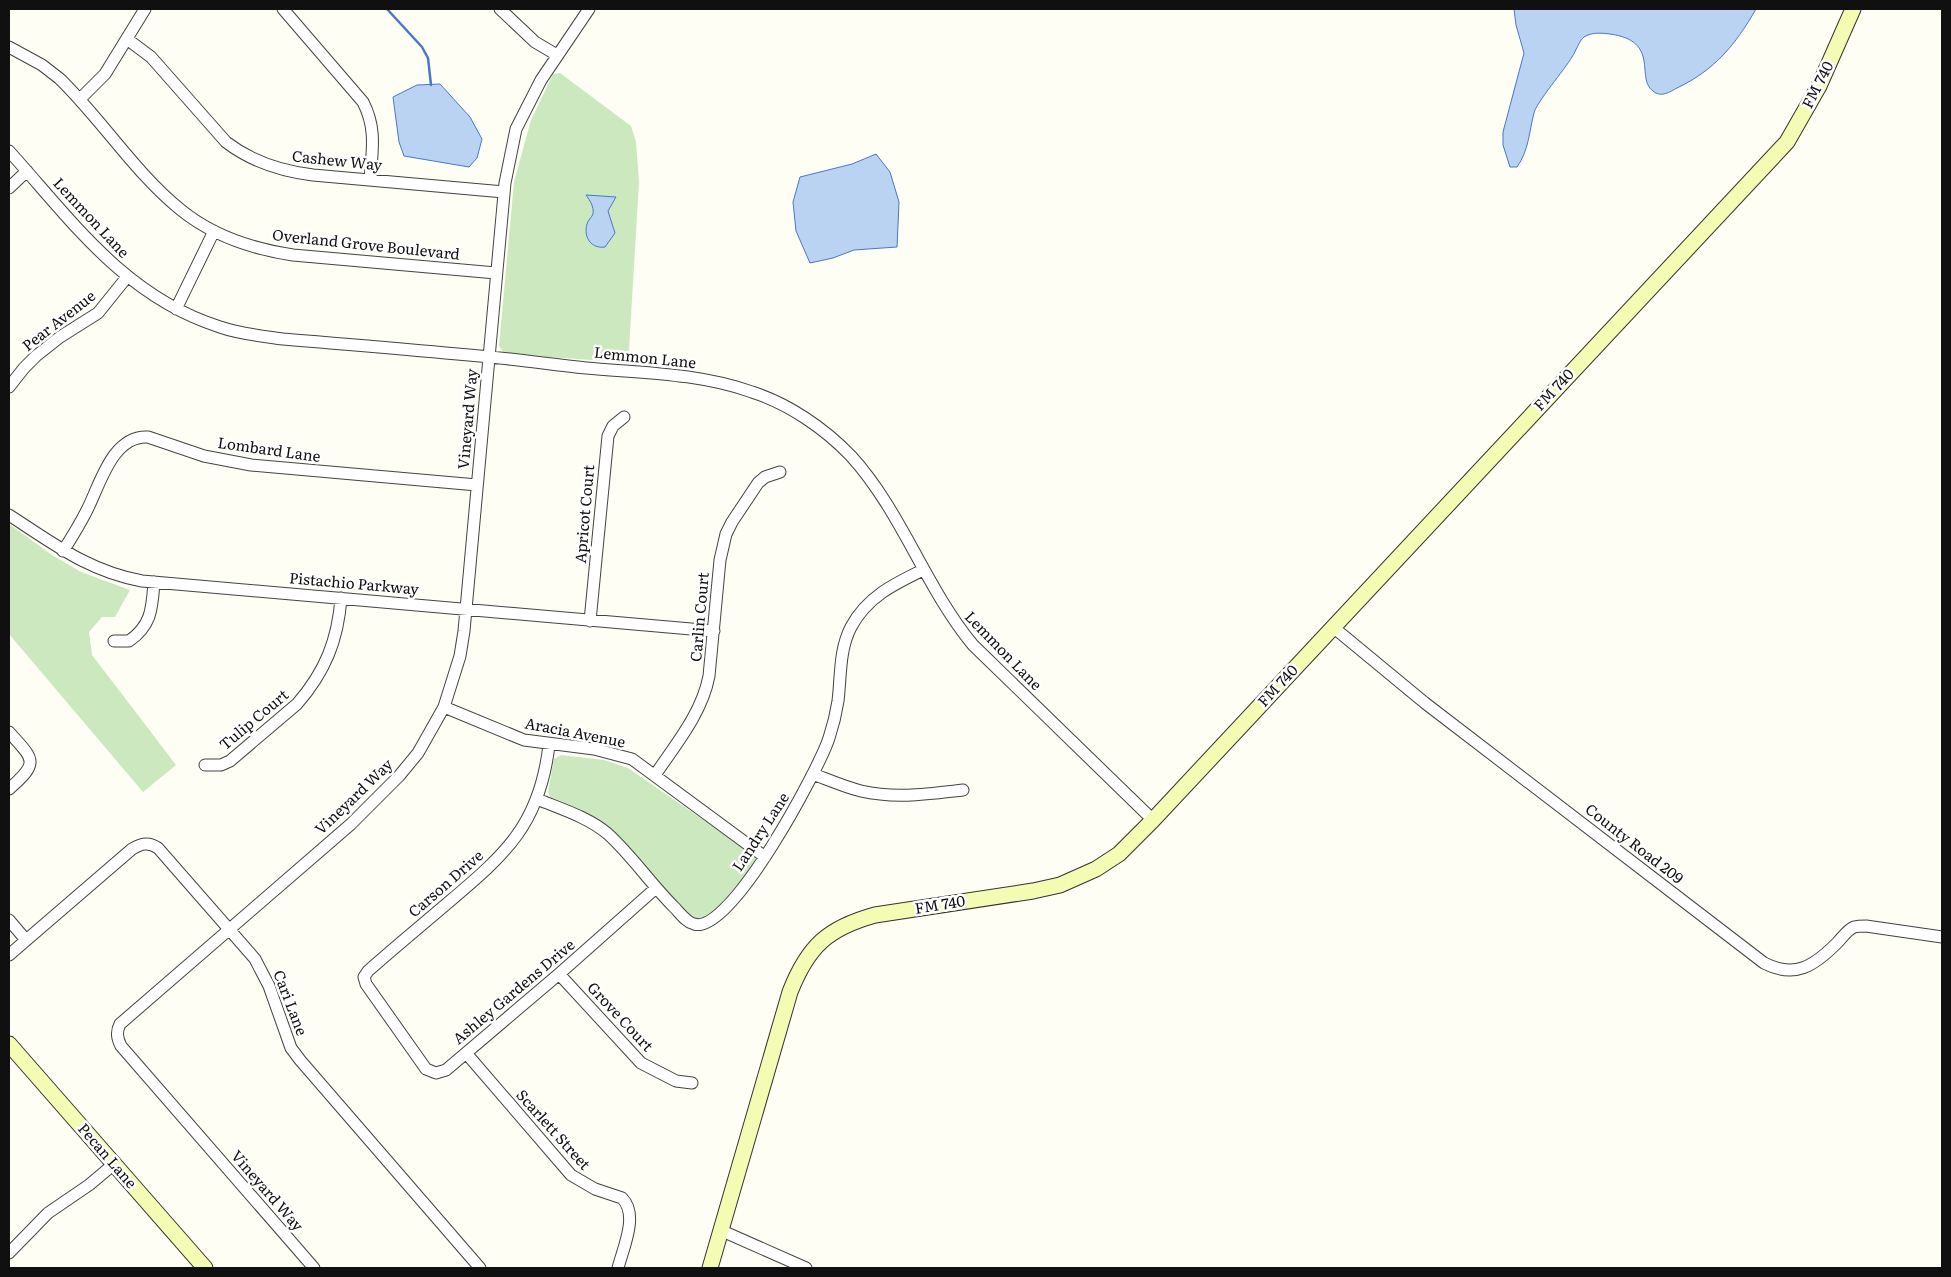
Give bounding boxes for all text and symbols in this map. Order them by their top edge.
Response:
street label: FM 740 [1795,56,1839,112]
street label: Cashew Way [291,143,384,176]
street label: Lemmon Lane [49,172,136,263]
street label: Overland Grove Boulevard [271,222,461,265]
street label: Pear Avenue [17,284,100,356]
street label: Lemmon Lane [593,340,698,373]
street label: FM 740 [1527,362,1579,415]
street label: Vineyard Way [451,367,482,470]
street label: Lombard Lane [216,430,322,467]
street label: Apricot Court [568,464,599,564]
street label: Pistachio Parkway [288,565,420,600]
street label: Carlin Court [683,571,714,663]
street label: Lemmon Lane [960,605,1048,695]
street label: FM 740 [1251,658,1303,711]
street label: Tulip Court [213,683,293,755]
street label: Aracia Avenue [523,711,628,753]
street label: Vineyard Way [309,752,397,839]
street label: Landry Lane [726,787,794,875]
street label: County Road 209 [1581,797,1689,889]
street label: Carson Drive [402,844,488,922]
street label: FM 740 [913,888,967,919]
street label: Ashley Gardens Drive [447,933,579,1049]
street label: Cari Lane [268,966,314,1039]
street label: Grove Court [583,976,659,1056]
street label: Scarlett Street [512,1084,597,1174]
street label: Pecan Lane [73,1117,143,1193]
street label: Vineyard Way [226,1144,310,1236]

